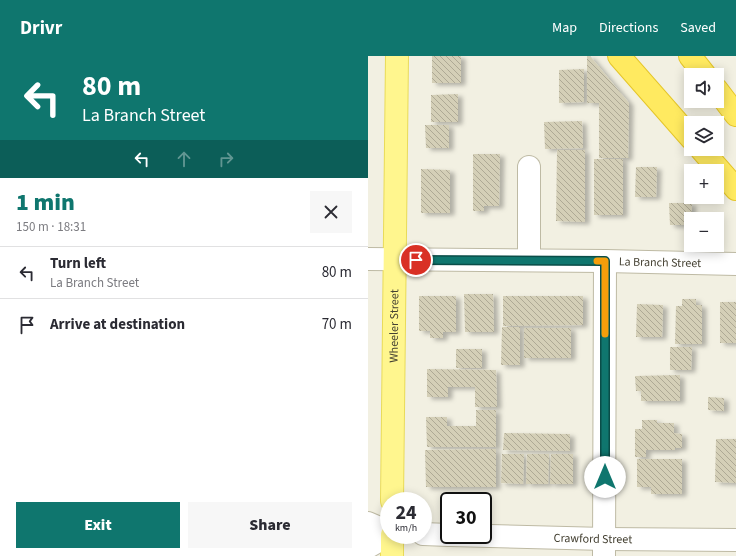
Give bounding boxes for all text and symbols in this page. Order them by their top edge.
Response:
text: Drivr [20,15,62,42]
text: Map [552,18,577,38]
text: Directions [599,18,658,38]
text: Saved [680,18,716,38]
text: 80 m [82,66,141,106]
map controls [684,68,724,252]
button: sound [684,68,724,108]
icon: left [16,72,68,124]
text: La Branch Street [82,103,205,128]
button: layers [684,116,724,156]
icon: left [131,148,153,170]
icon: ahead [173,148,195,170]
icon: right [215,148,237,170]
button: + [684,164,724,204]
text: 1 min [16,185,75,220]
button: close [310,191,352,233]
button: − [684,212,724,252]
text: 150 m · 18:31 [16,218,86,236]
pin [399,243,433,277]
icon: arrive [405,249,427,271]
text: Turn left [50,253,106,274]
street label: La Branch Street [619,253,701,272]
icon: left [16,262,38,284]
text: 80 m [322,262,352,283]
text: La Branch Street [50,274,139,292]
street label: Wheeler Street [386,289,403,363]
icon: arrive [16,314,38,336]
text: Arrive at destination [50,314,185,335]
text: 70 m [322,314,352,335]
position arrow [584,456,626,498]
speed limit sign: 30 [440,492,492,544]
text: 24 [395,499,417,527]
button: Exit [16,502,180,548]
button: Share [188,502,352,548]
text: km/h [395,521,417,535]
street label: Crawford Street [553,530,632,548]

